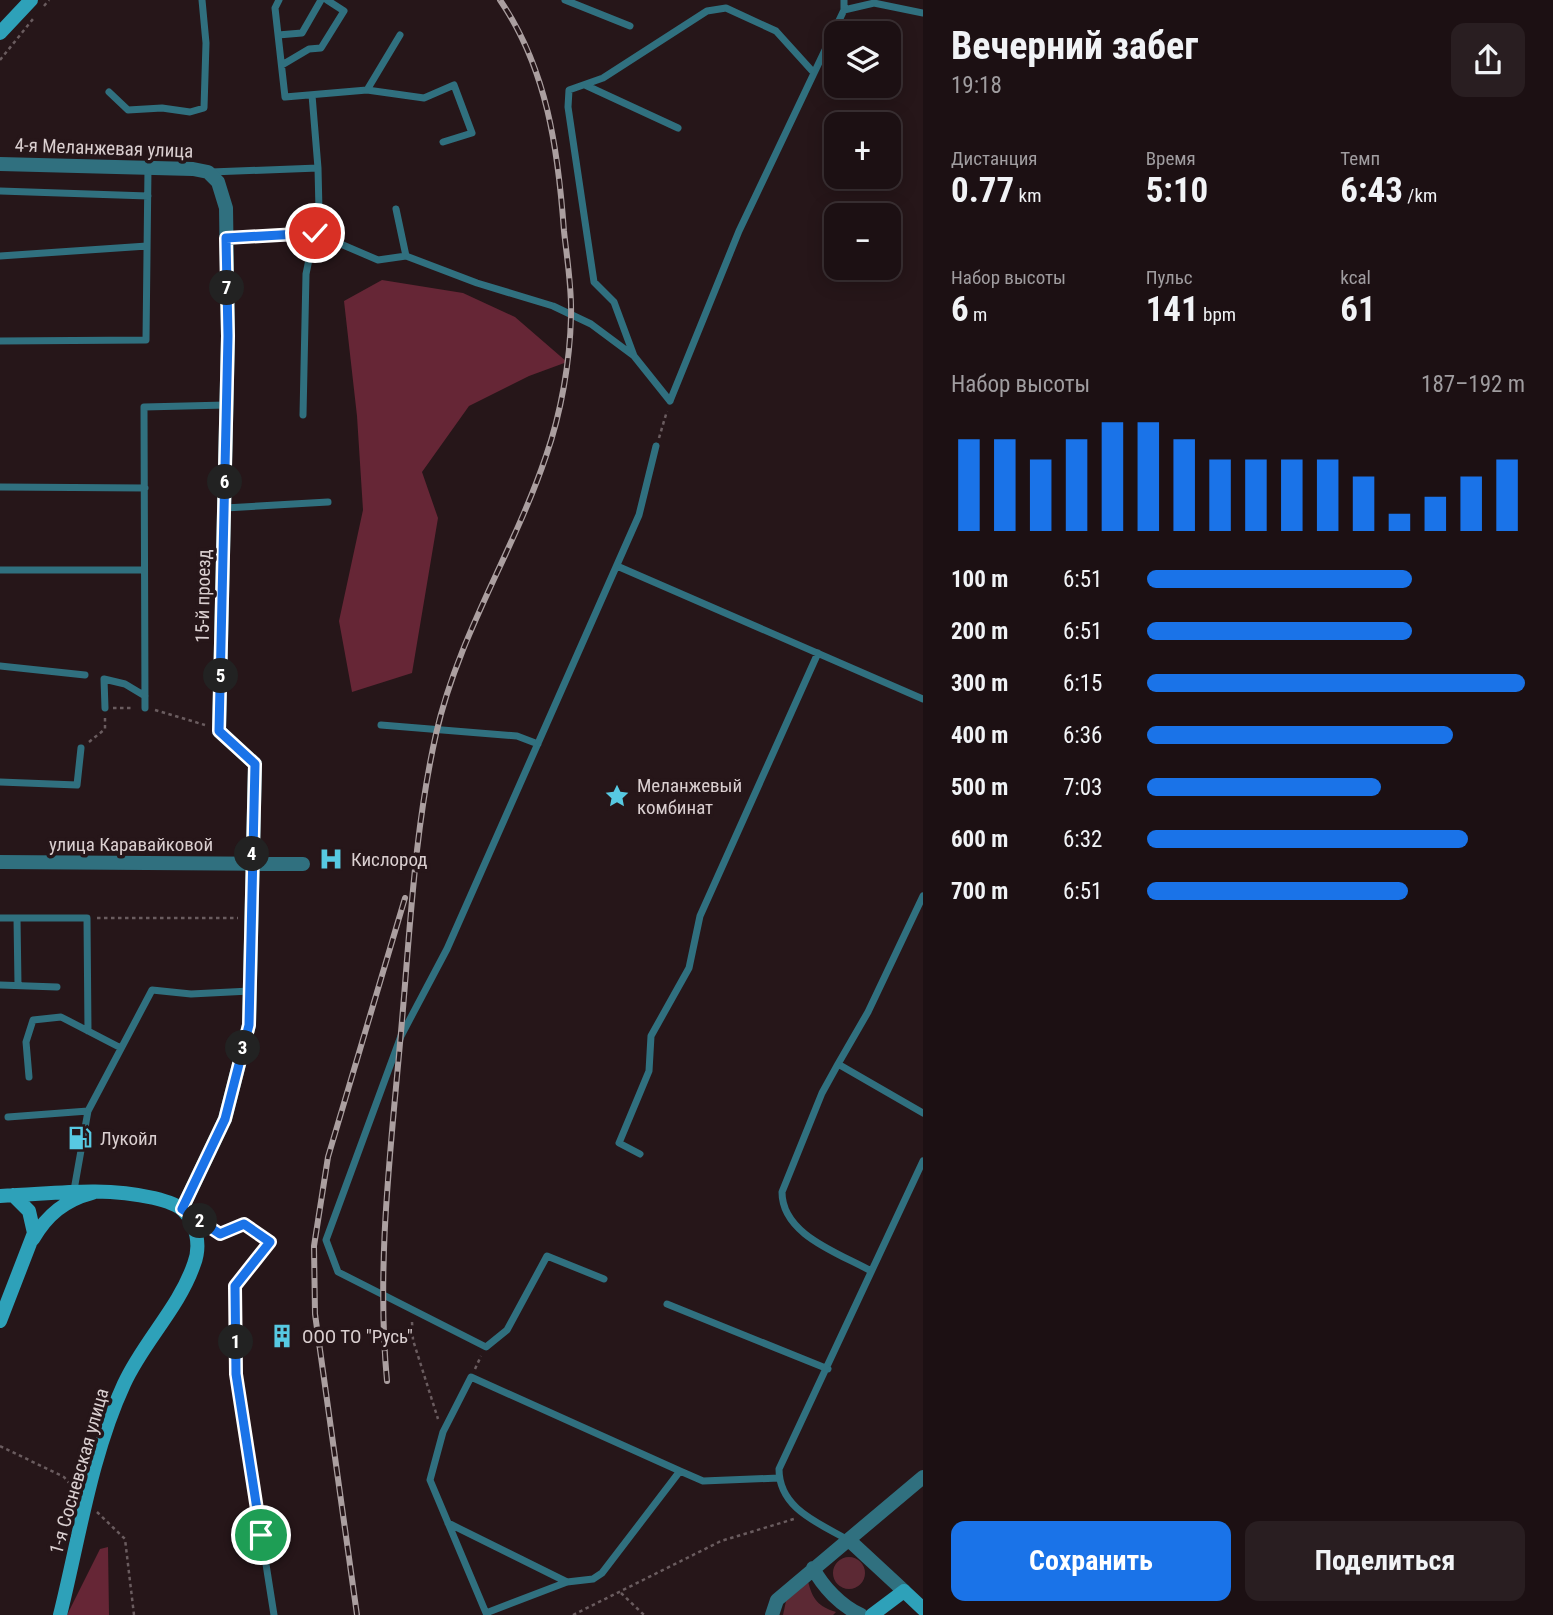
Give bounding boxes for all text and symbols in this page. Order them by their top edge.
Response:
map controls [824,21,901,280]
button: layers [824,21,901,98]
button: share [1451,23,1525,97]
text: Вечерний забег [951,24,1198,68]
text: 19:18 [951,72,1002,99]
button: + [824,112,901,189]
street label: 4-я Меланжевая улица [14,133,194,163]
text: Дистанция [951,147,1038,170]
text: Время [1146,147,1196,170]
text: Темп [1340,147,1380,170]
text: 0.77 [951,170,1014,211]
text: 5:10 [1146,170,1208,211]
text: 6:43 [1340,170,1403,211]
text: km [1014,184,1041,207]
text: /km [1403,184,1437,207]
pin [285,203,345,263]
button: − [824,203,901,280]
icon: check [296,214,334,252]
text: Набор высоты [951,266,1066,289]
text: Пульс [1146,266,1193,289]
text: kcal [1340,266,1371,289]
pin: 7 [210,270,244,306]
text: 7 [222,276,231,299]
text: 6 [951,289,969,330]
text: 141 [1146,289,1199,330]
text: 61 [1340,289,1376,330]
text: m [969,303,987,326]
text: bpm [1199,303,1236,326]
text: Набор высоты [951,371,1090,398]
text: 187–192 m [1421,371,1525,398]
pin: 6 [208,464,243,500]
text: 6 [220,470,229,493]
street label: 15-й проезд [191,549,215,643]
text: 100 m [951,566,1008,593]
text: 6:51 [1063,566,1102,593]
text: 200 m [951,618,1008,645]
text: 6:51 [1063,618,1102,645]
pin: 5 [204,658,238,694]
text: 5 [216,664,225,687]
text: 300 m [951,670,1008,697]
text: 6:15 [1063,670,1102,697]
text: 400 m [951,722,1008,749]
text: 6:36 [1063,722,1102,749]
place label: Меланжевый комбинат [637,774,742,819]
text: 500 m [951,774,1008,801]
text: 7:03 [1063,774,1102,801]
place icon: Меланжевый комбинат [603,782,631,810]
text: 600 m [951,826,1008,853]
text: 6:32 [1063,826,1102,853]
street label: улица Каравайковой [49,833,213,856]
pin: 4 [234,836,270,872]
text: 4 [247,842,256,865]
hospital icon: Кислород [317,845,345,873]
place label: Кислород [351,848,428,871]
text: 700 m [951,878,1008,905]
text: 6:51 [1063,878,1102,905]
pin: 3 [226,1030,260,1066]
text: 3 [238,1036,247,1059]
fuel station icon: Лукойл [66,1124,94,1152]
place label: Лукойл [100,1127,157,1150]
pin: 2 [182,1204,218,1238]
text: 2 [195,1209,204,1232]
building icon: ООО ТО "Русь" [268,1322,296,1350]
pin: 1 [218,1324,254,1360]
place label: ООО ТО "Русь" [302,1325,413,1348]
text: 1 [231,1330,240,1353]
street label: 1-я Сосневская улица [44,1385,114,1557]
pin [231,1505,291,1565]
icon: arrive [242,1516,280,1554]
button: Сохранить [951,1521,1231,1601]
button: Поделиться [1245,1521,1525,1601]

